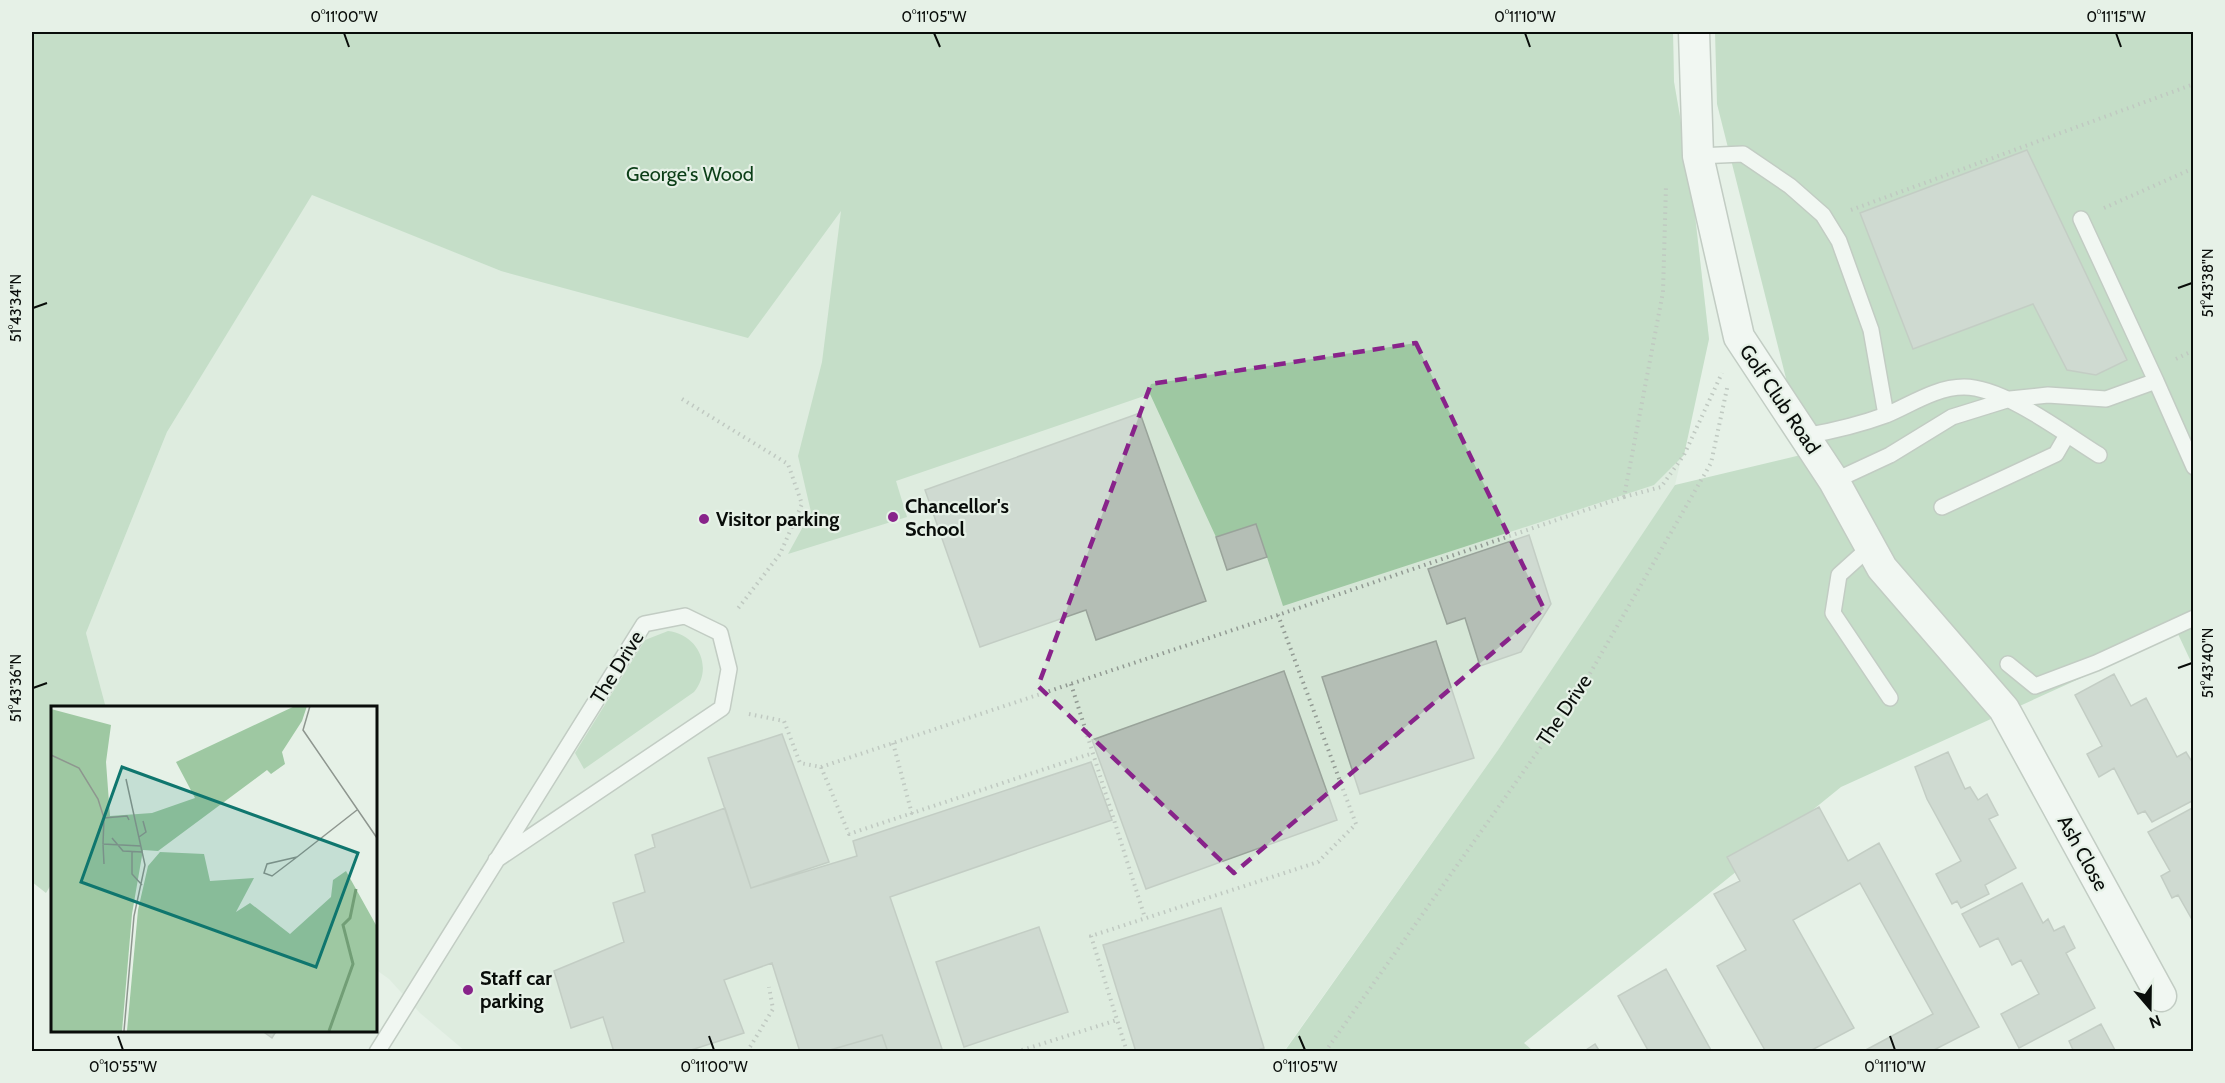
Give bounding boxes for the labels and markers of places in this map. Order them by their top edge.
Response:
place label: Chancellor's School [905,494,1009,541]
place label: Visitor parking [716,507,839,531]
marker: Chancellor's School [886,510,900,524]
marker: Visitor parking [697,512,711,526]
place label: Staff car parking [480,966,552,1013]
marker: Staff car parking [461,983,475,997]

